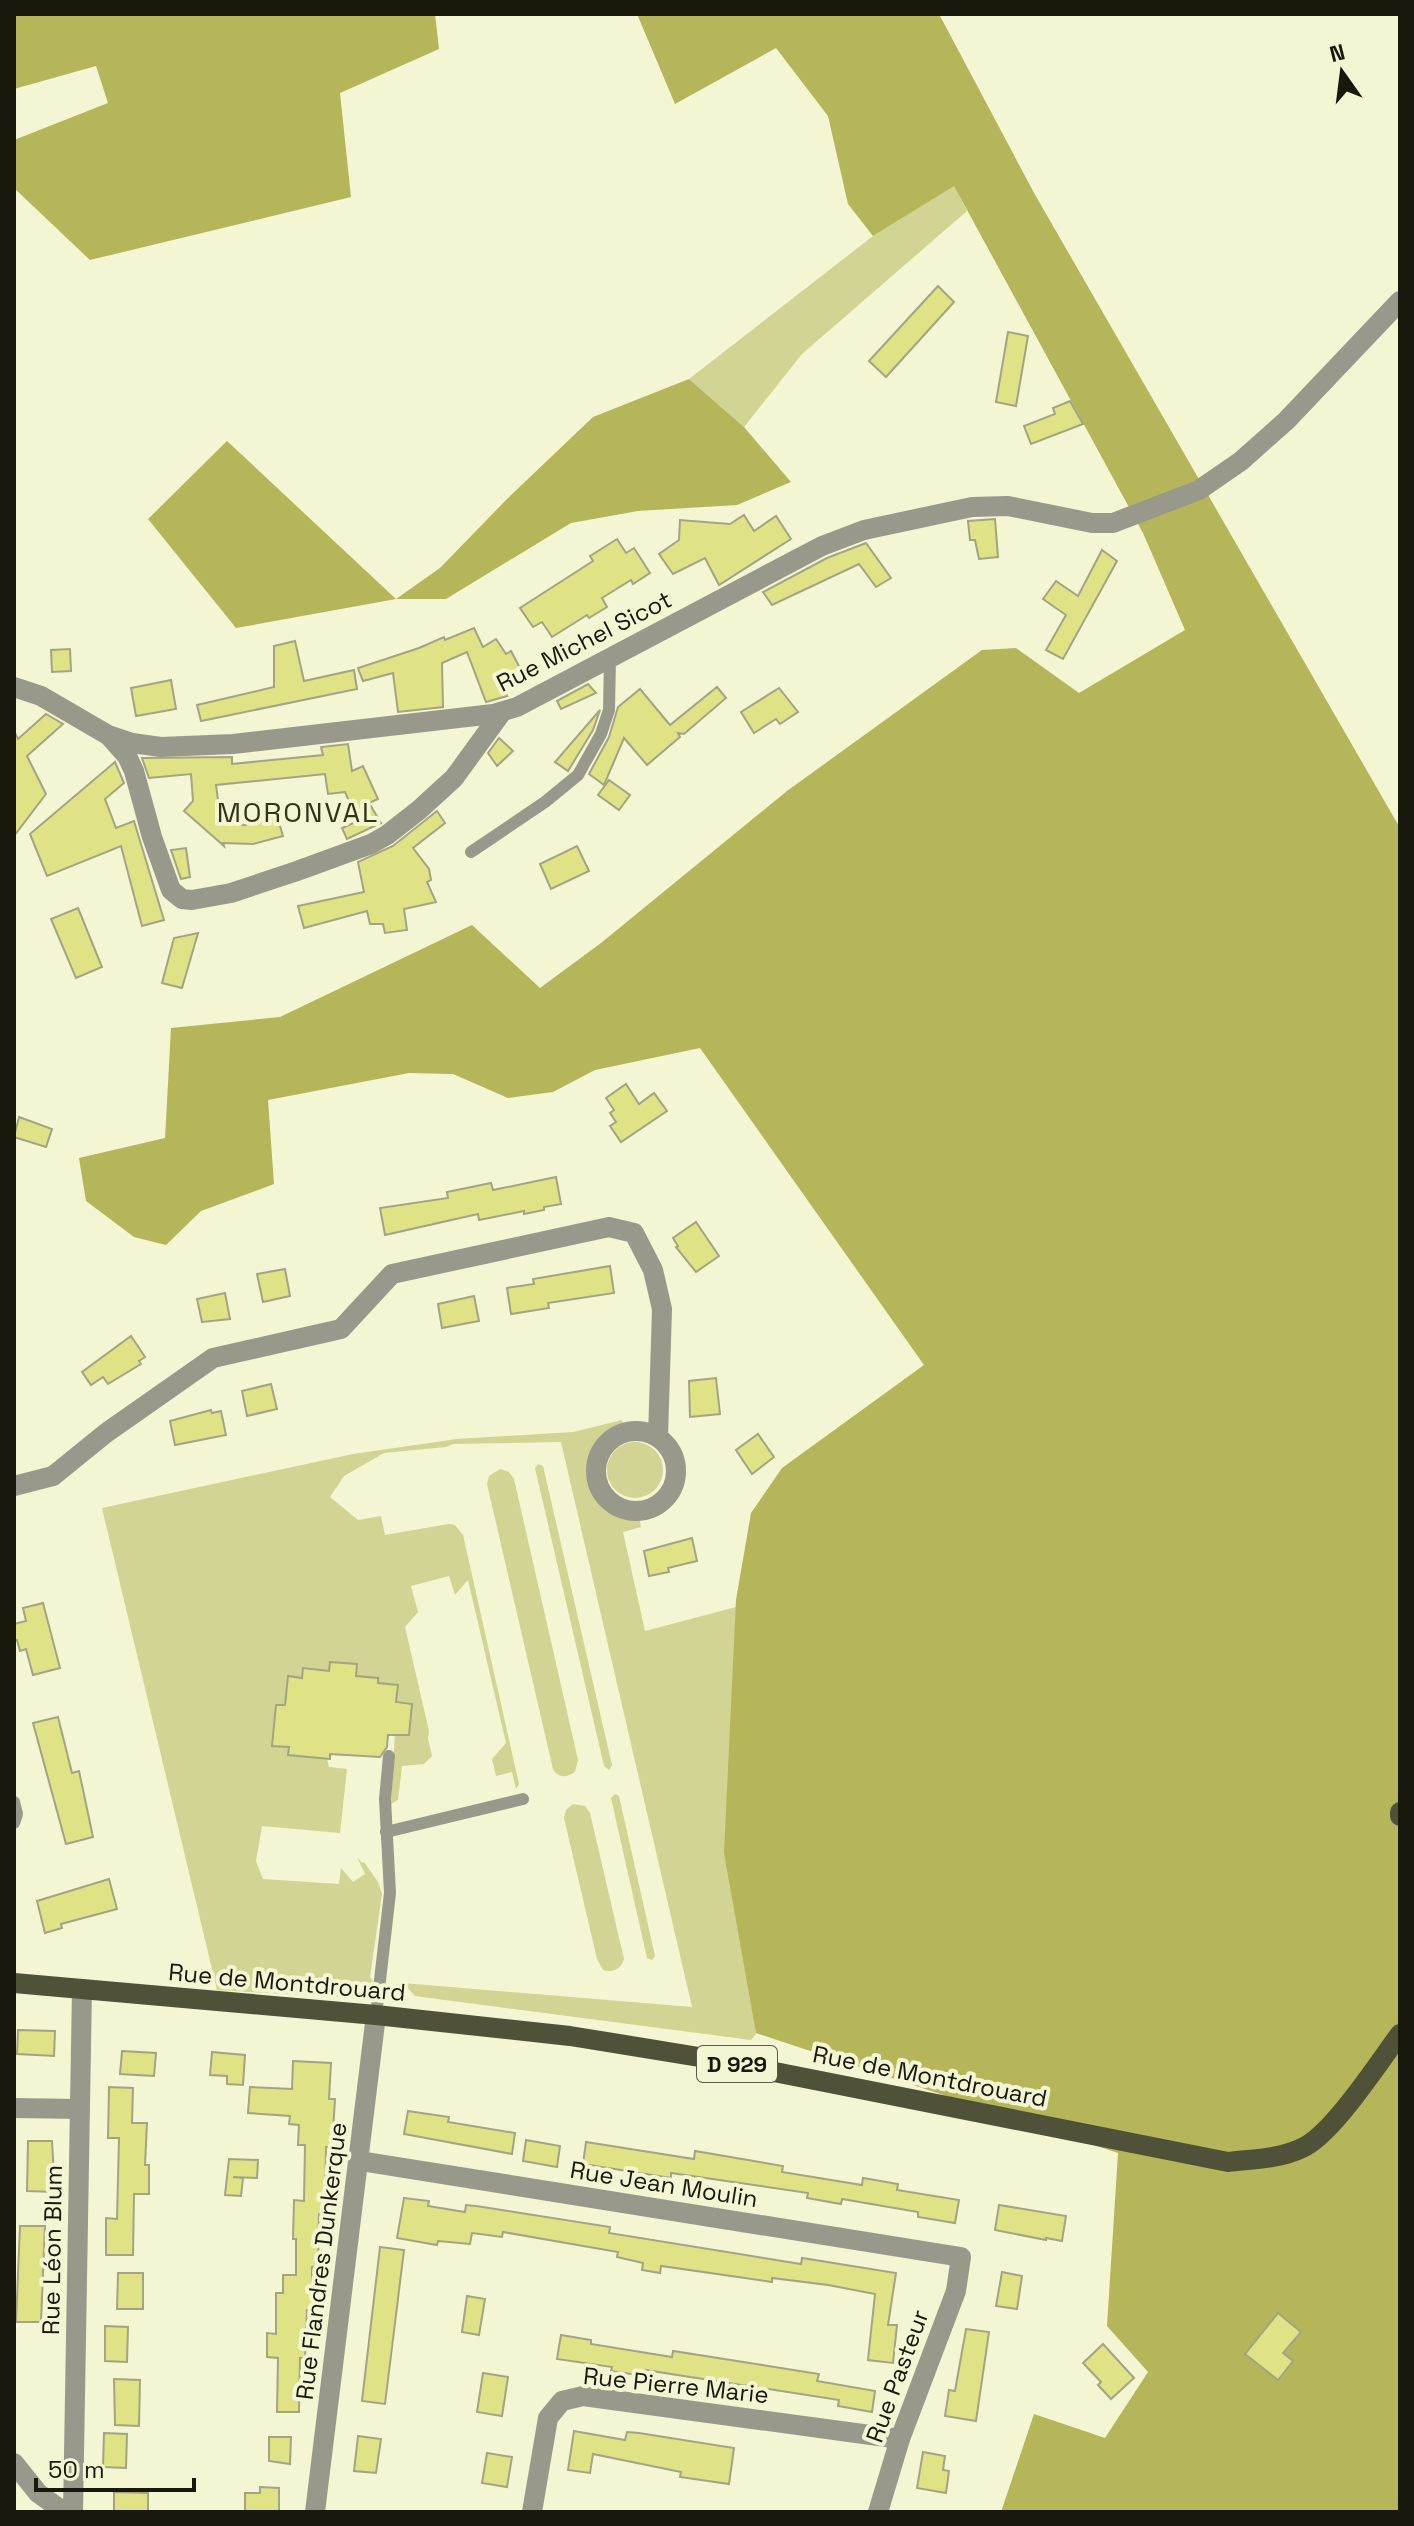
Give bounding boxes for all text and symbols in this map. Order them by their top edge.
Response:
north arrow [1302,32,1382,112]
text: N [1327,37,1348,68]
street label: Rue Michel Sicot [491,583,677,699]
district label: MORONVAL [217,794,379,830]
street label: Rue de Montdrouard [167,1956,407,2008]
street label: Rue de Montdrouard [810,2038,1050,2114]
road number: D 929 [697,2046,777,2082]
street label: Rue Flandres Dunkerque [289,2120,353,2402]
street label: Rue Jean Moulin [568,2154,760,2214]
street label: Rue Léon Blum [35,2165,69,2335]
street label: Rue Pasteur [859,2305,935,2447]
street label: Rue Pierre Marie [582,2360,770,2410]
scale bar [36,2442,194,2492]
text: 50 m [48,2454,105,2485]

